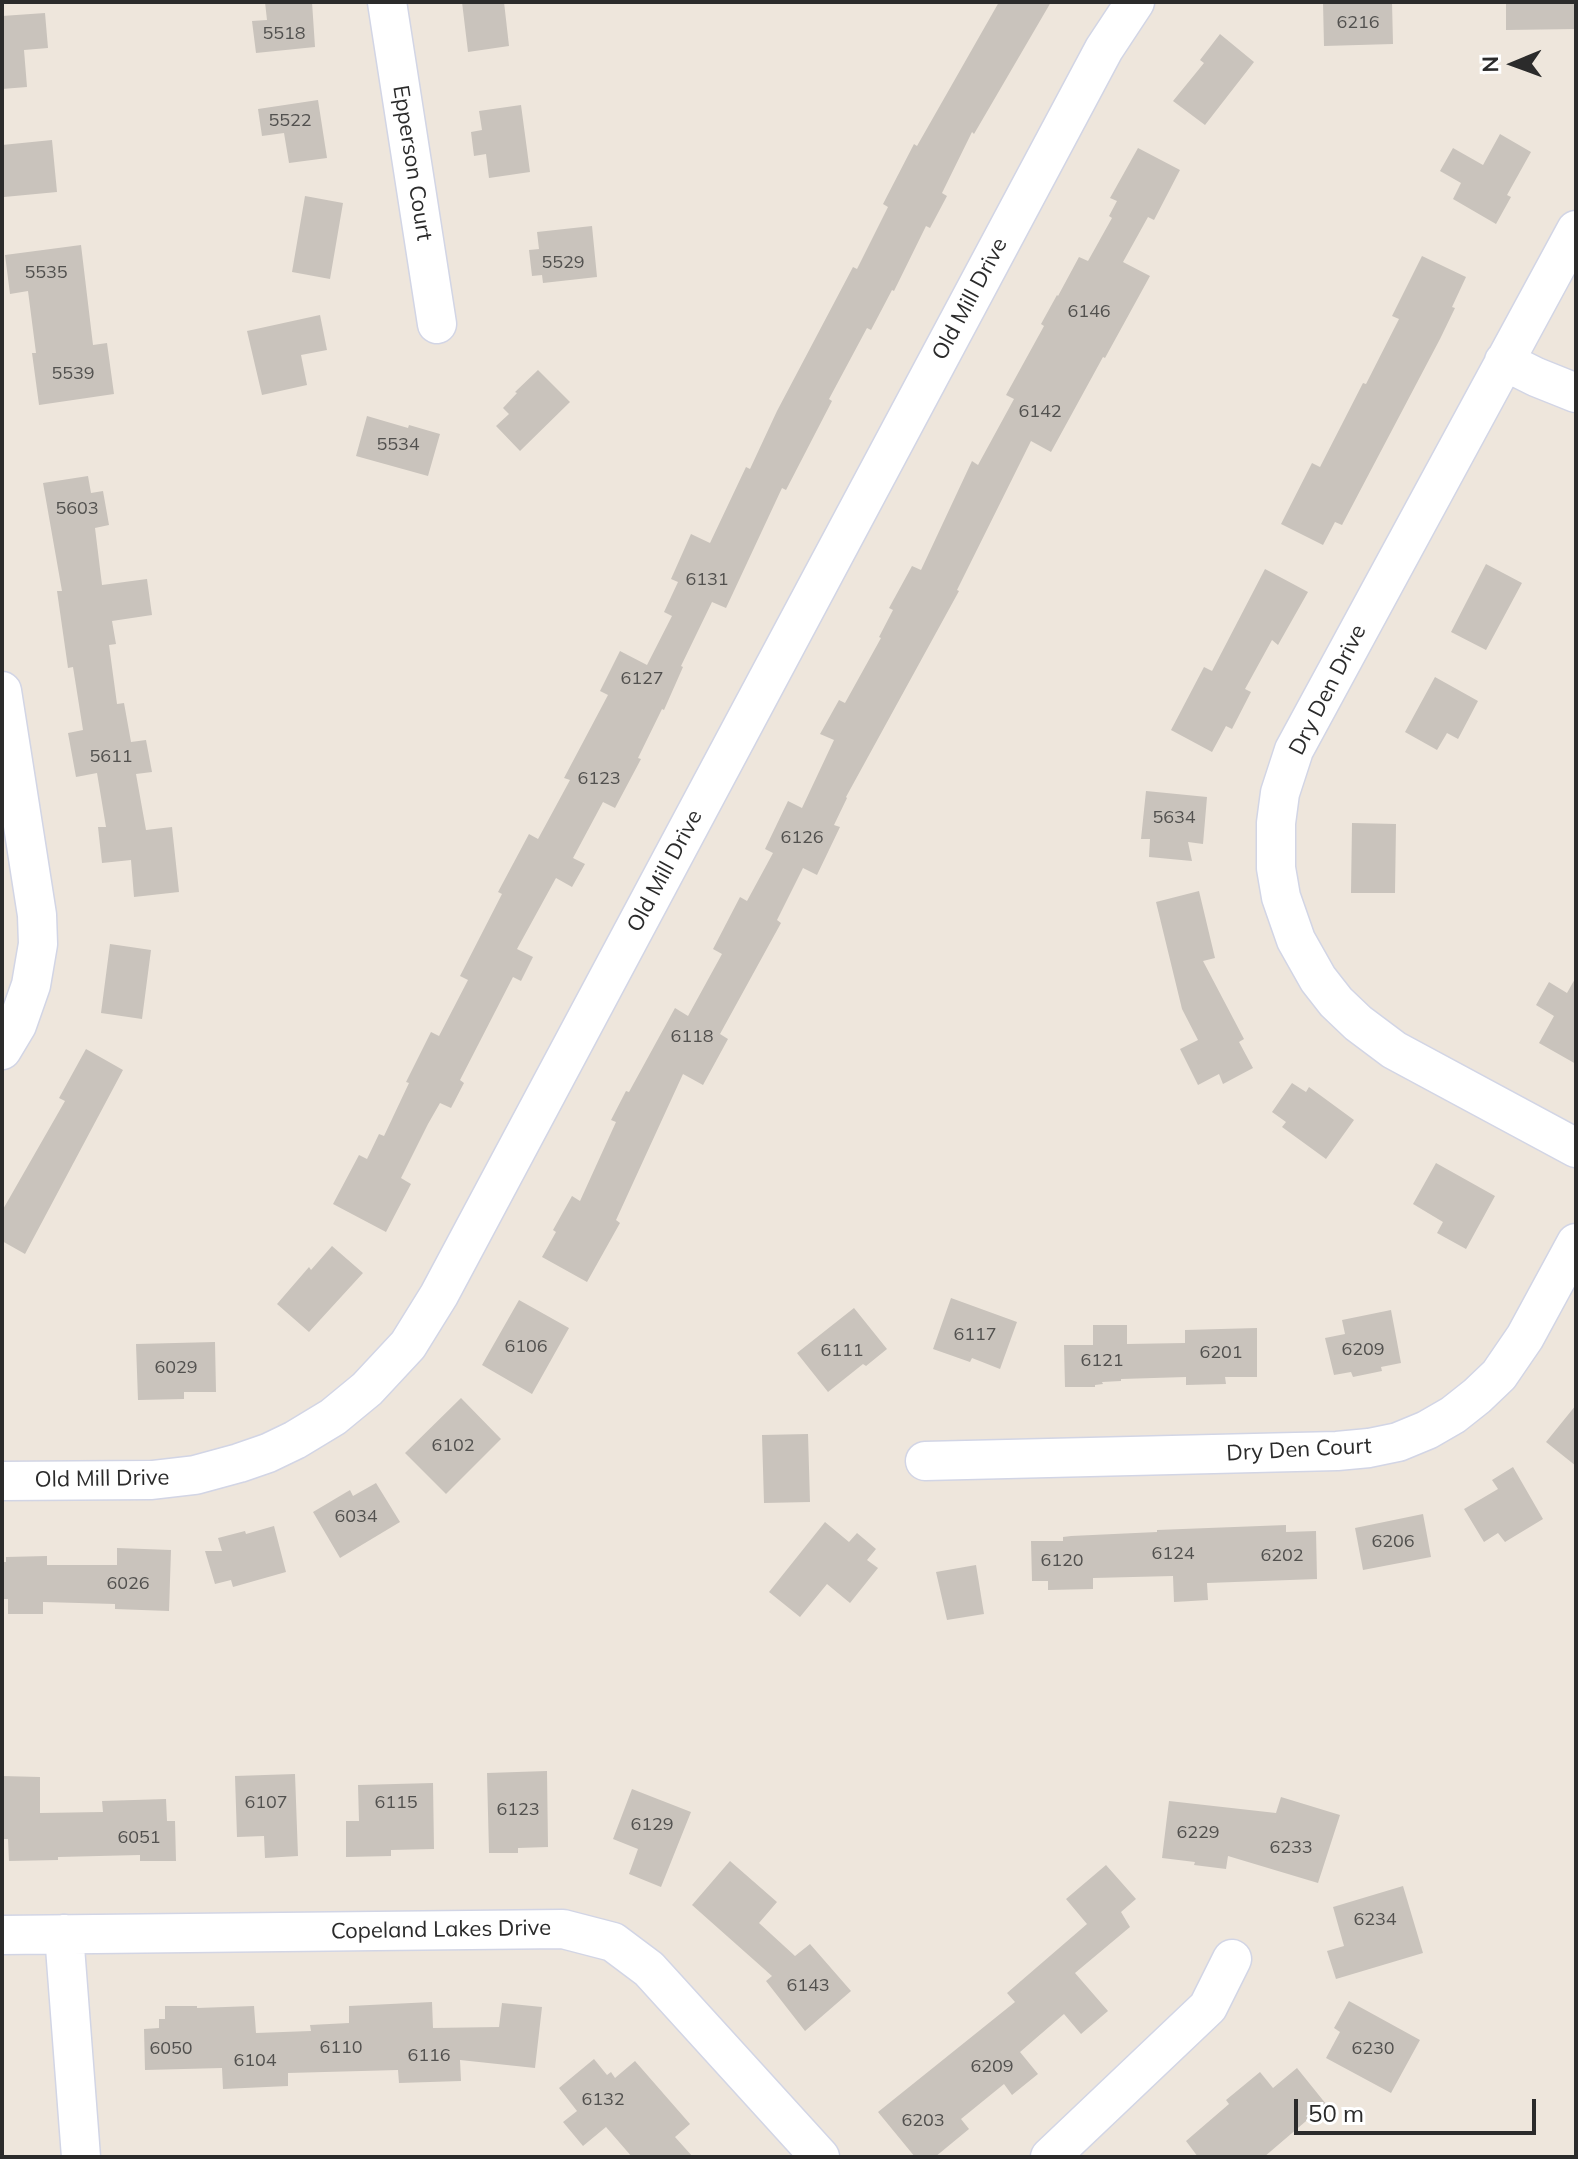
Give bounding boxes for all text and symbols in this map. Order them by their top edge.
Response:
house number: 6216 [1336,12,1380,34]
house number: 5518 [262,23,306,45]
north arrow [1474,24,1554,104]
text: N [1476,56,1504,73]
street label: Epperson Court [387,83,437,243]
house number: 5522 [268,110,312,132]
street label: Old Mill Drive [927,233,1013,365]
house number: 5529 [541,252,585,274]
house number: 5535 [24,262,68,284]
house number: 6146 [1067,301,1111,323]
house number: 5539 [51,363,95,385]
house number: 6142 [1018,401,1062,423]
house number: 5534 [376,434,420,456]
house number: 5603 [55,498,99,520]
house number: 6131 [685,569,729,591]
street label: Dry Den Drive [1284,620,1372,760]
house number: 6127 [620,668,664,690]
house number: 5611 [89,746,133,768]
house number: 6123 [577,768,621,790]
street label: Old Mill Drive [622,805,708,937]
house number: 5634 [1152,807,1196,829]
house number: 6126 [780,827,824,849]
house number: 6118 [670,1026,714,1048]
house number: 6117 [953,1324,997,1346]
house number: 6106 [504,1336,548,1358]
house number: 6209 [1341,1339,1385,1361]
house number: 6111 [820,1340,864,1362]
house number: 6201 [1199,1342,1243,1364]
house number: 6121 [1080,1350,1124,1372]
house number: 6029 [154,1357,198,1379]
street label: Dry Den Court [1226,1433,1372,1467]
house number: 6102 [431,1435,475,1457]
street label: Old Mill Drive [34,1465,170,1493]
house number: 6034 [334,1506,378,1528]
house number: 6206 [1371,1531,1415,1553]
house number: 6124 [1151,1543,1195,1565]
house number: 6202 [1260,1545,1304,1567]
house number: 6120 [1040,1550,1084,1572]
house number: 6026 [106,1573,150,1595]
house number: 6107 [244,1792,288,1814]
house number: 6115 [374,1792,418,1814]
house number: 6123 [496,1799,540,1821]
house number: 6129 [630,1814,674,1836]
house number: 6229 [1176,1822,1220,1844]
house number: 6051 [117,1827,161,1849]
house number: 6233 [1269,1837,1313,1859]
house number: 6234 [1353,1909,1397,1931]
street label: Copeland Lakes Drive [331,1915,551,1945]
house number: 6143 [786,1975,830,1997]
house number: 6110 [319,2037,363,2059]
house number: 6050 [149,2038,193,2060]
house number: 6230 [1351,2038,1395,2060]
house number: 6116 [407,2045,451,2067]
house number: 6104 [233,2050,277,2072]
house number: 6209 [970,2056,1014,2078]
scale bar [1298,2083,1540,2133]
house number: 6132 [581,2089,625,2111]
text: 50 m [1308,2098,1364,2128]
house number: 6203 [901,2110,945,2132]

